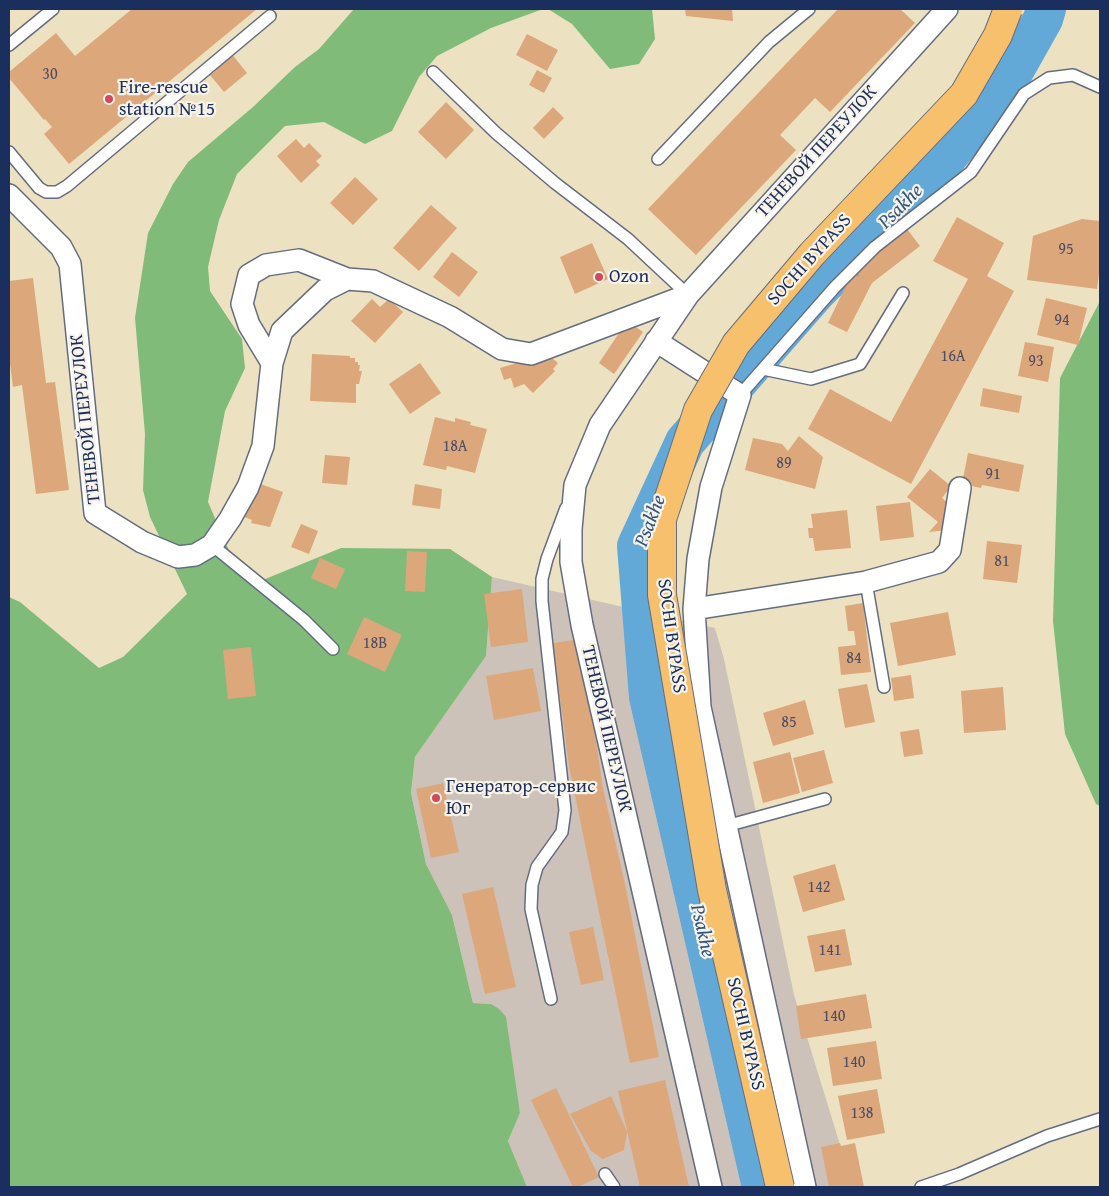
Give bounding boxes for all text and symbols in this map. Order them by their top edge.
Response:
house number: 30 [42,65,58,85]
place label: Fire-rescue station №15 [119,77,215,121]
street label: ТЕНЕВОЙ ПЕРЕУЛОК [752,81,882,223]
marker: Fire-rescue station №15 [103,93,115,105]
water label: Psakhe [874,180,928,234]
street label: SOCHI BYPASS [763,210,857,310]
house number: 95 [1058,240,1074,260]
place label: Ozon [609,266,649,288]
marker: Ozon [593,271,605,283]
house number: 94 [1054,311,1070,331]
street label: ТЕНЕВОЙ ПЕРЕУЛОК [66,333,106,505]
house number: 16А [940,347,966,367]
house number: 93 [1028,352,1044,372]
house number: 18А [442,437,468,457]
house number: 89 [776,454,792,474]
house number: 91 [985,465,1001,485]
water label: Psakhe [630,492,672,550]
house number: 81 [994,552,1010,572]
street label: SOCHI BYPASS [652,577,690,695]
house number: 18В [363,634,387,654]
street label: ТЕНЕВОЙ ПЕРЕУЛОК [576,643,636,815]
house number: 84 [846,649,862,669]
house number: 85 [781,713,797,733]
place label: Генератор-сервис Юг [446,776,596,820]
marker: Генератор-сервис Юг [430,792,442,804]
house number: 142 [807,878,831,898]
water label: Psakhe [684,902,720,960]
house number: 141 [818,941,842,961]
street label: SOCHI BYPASS [721,975,769,1093]
house number: 140 [822,1007,846,1027]
house number: 140 [842,1053,866,1073]
house number: 138 [850,1104,874,1124]

